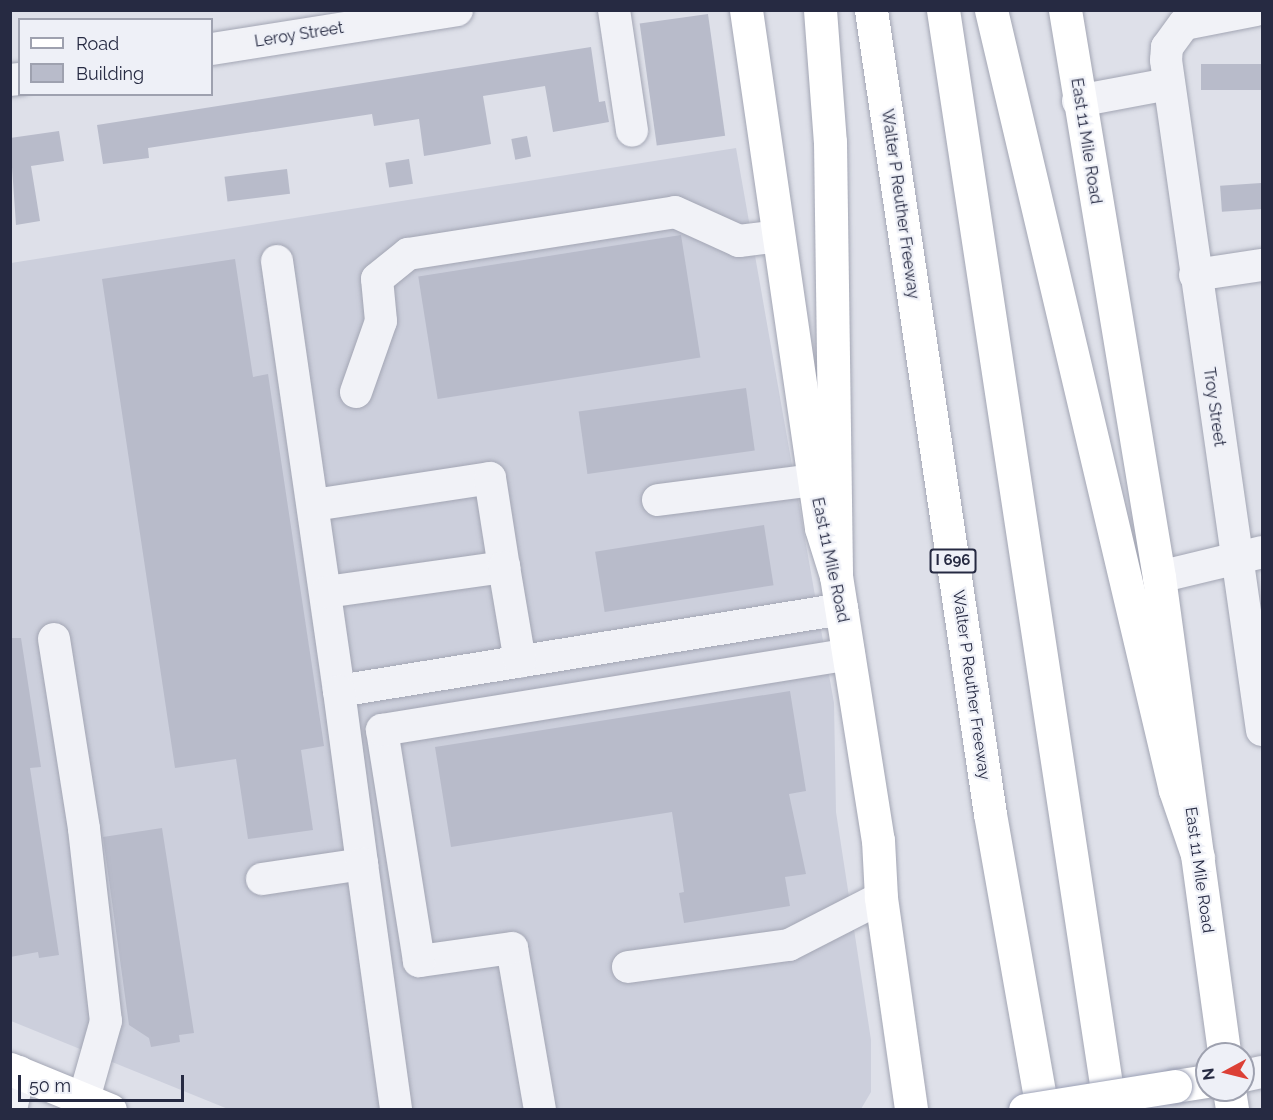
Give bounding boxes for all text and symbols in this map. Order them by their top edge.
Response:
legend [18,18,213,96]
street label: Leroy Street [253,18,345,52]
text: Road [76,33,119,54]
text: Building [76,63,144,84]
street label: East 11 Mile Road [1067,77,1105,205]
street label: Walter P Reuther Freeway [877,107,923,301]
street label: Troy Street [1199,366,1229,448]
street label: East 11 Mile Road [807,496,853,624]
road number: I 696 [929,549,977,573]
street label: Walter P Reuther Freeway [948,588,994,782]
street label: East 11 Mile Road [1181,806,1217,934]
north arrow [1195,1042,1255,1102]
scale bar [21,1063,188,1101]
text: N [1198,1067,1219,1081]
text: 50 m [29,1075,71,1096]

